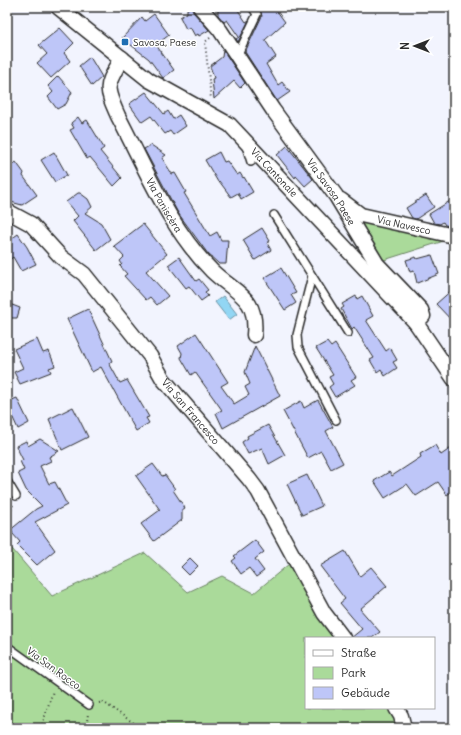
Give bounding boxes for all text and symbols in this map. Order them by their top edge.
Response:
north arrow [395,26,435,66]
place label: Savosa, Paese [133,36,196,49]
marker: Savosa, Paese [120,37,130,47]
text: N [398,42,412,50]
street label: Via Cantonale [248,145,300,200]
street label: Via Savosa Paese [304,156,358,228]
street label: Via Paniscèra [143,176,185,235]
street label: Via Navesco [376,213,432,238]
street label: Via San Francesco [159,376,223,448]
legend [305,637,435,709]
street label: Via San Rocco [24,644,84,693]
text: Straße [341,645,376,660]
text: Park [341,665,366,680]
text: Gebäude [341,685,390,700]

